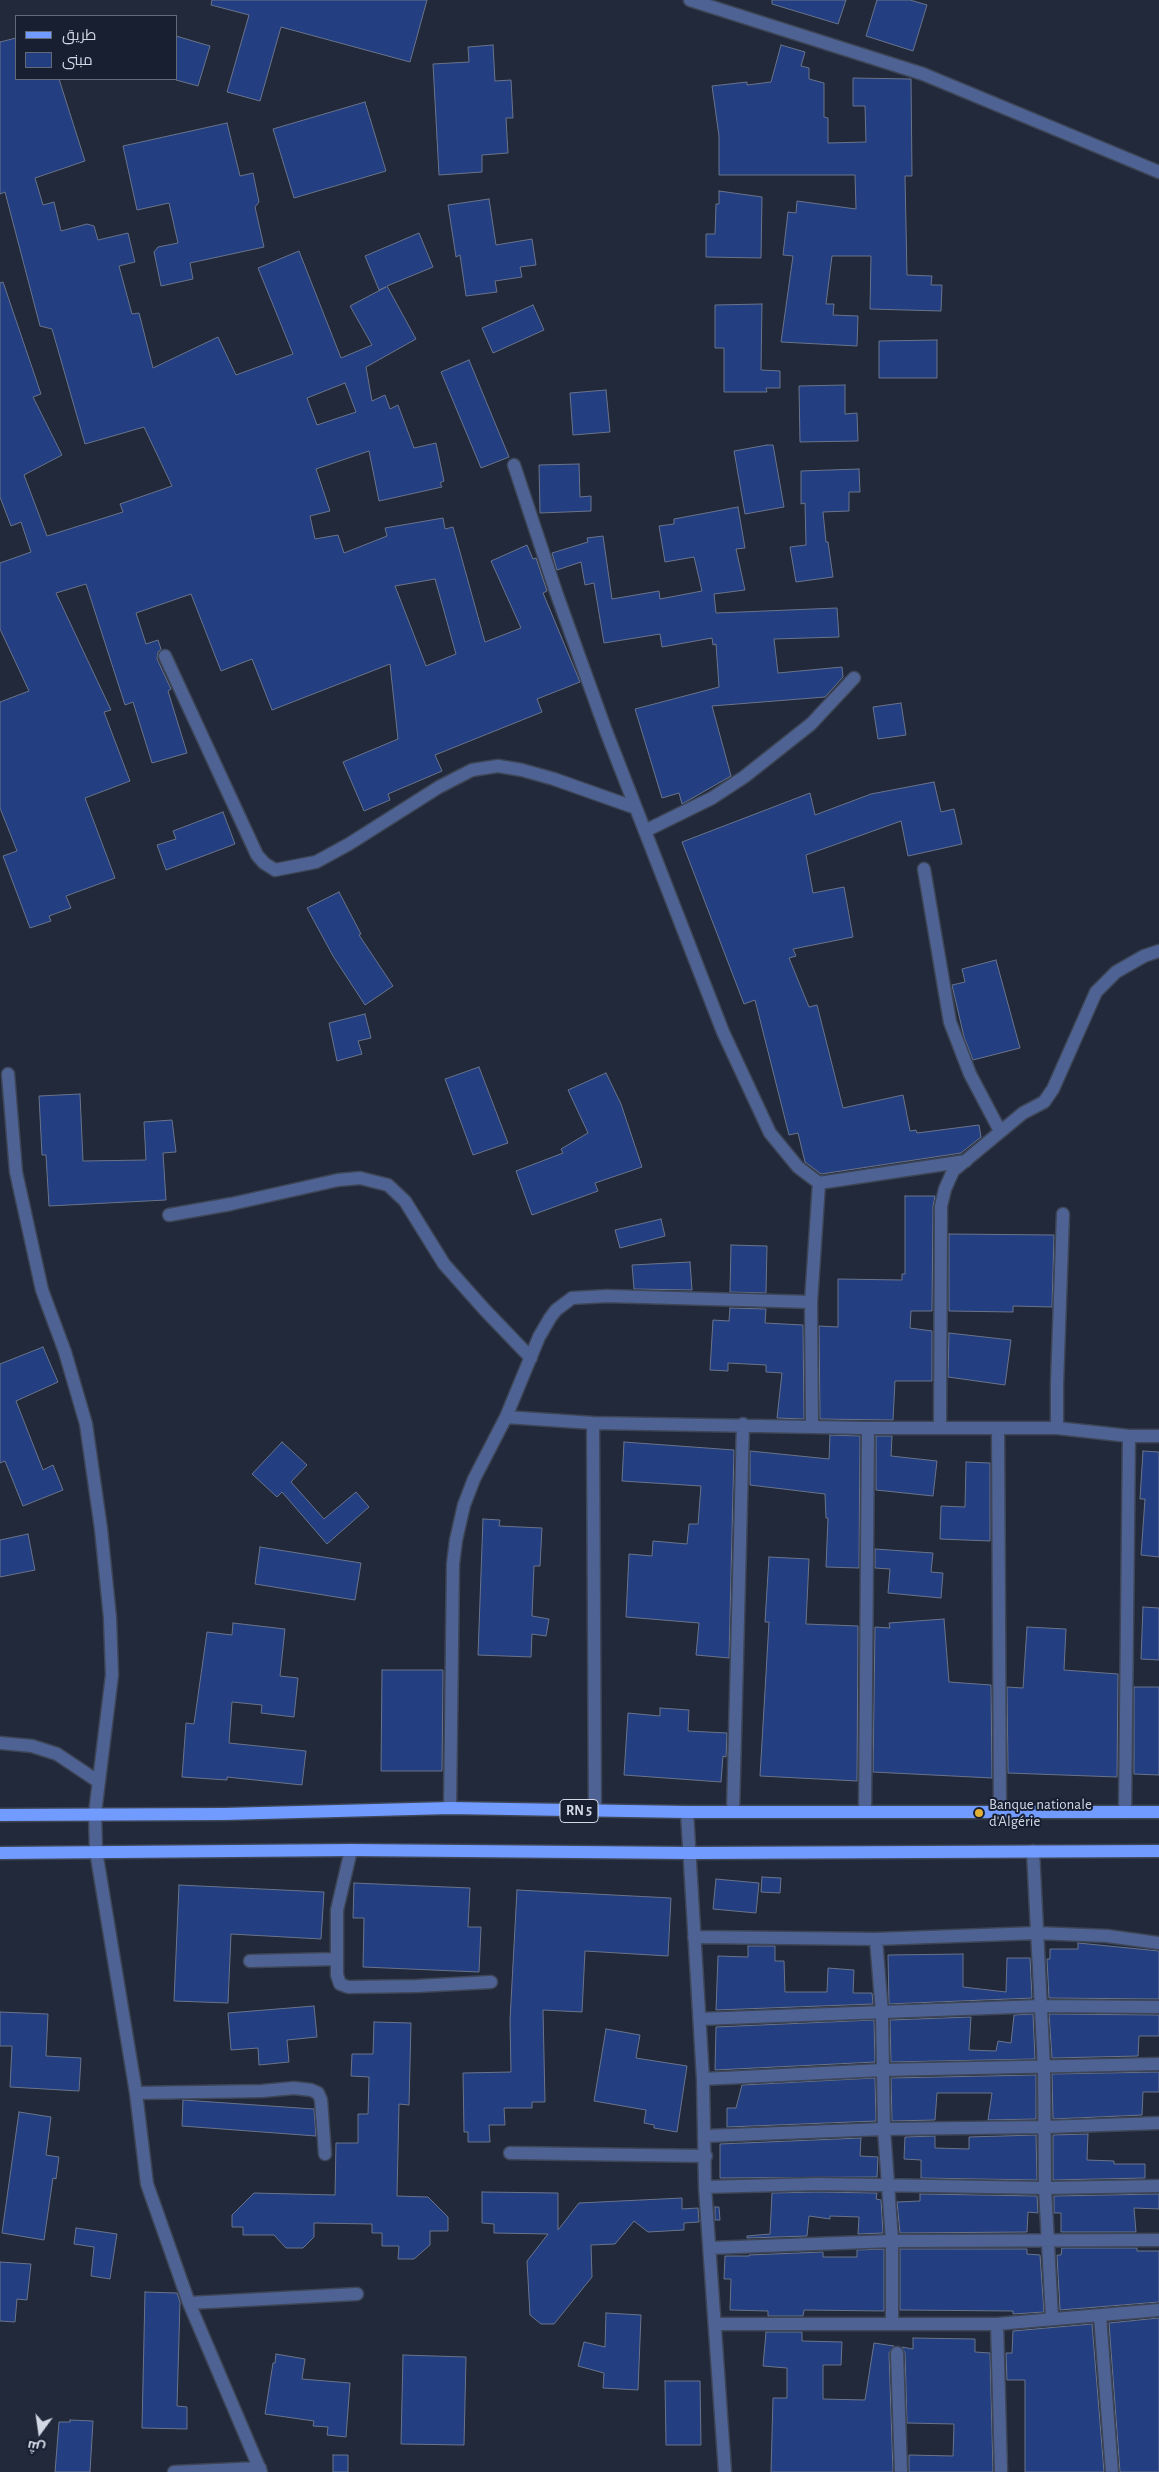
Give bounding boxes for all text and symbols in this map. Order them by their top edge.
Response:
legend [15,15,178,80]
text: طريق [62,28,96,43]
text: مبنى [62,53,93,68]
place label: Banque nationale d'Algérie [989,1795,1092,1830]
road number: RN 5 [560,1800,598,1822]
marker: Banque nationale d'Algérie [973,1807,985,1819]
north arrow [15,2407,65,2457]
text: ش [26,2438,47,2456]

